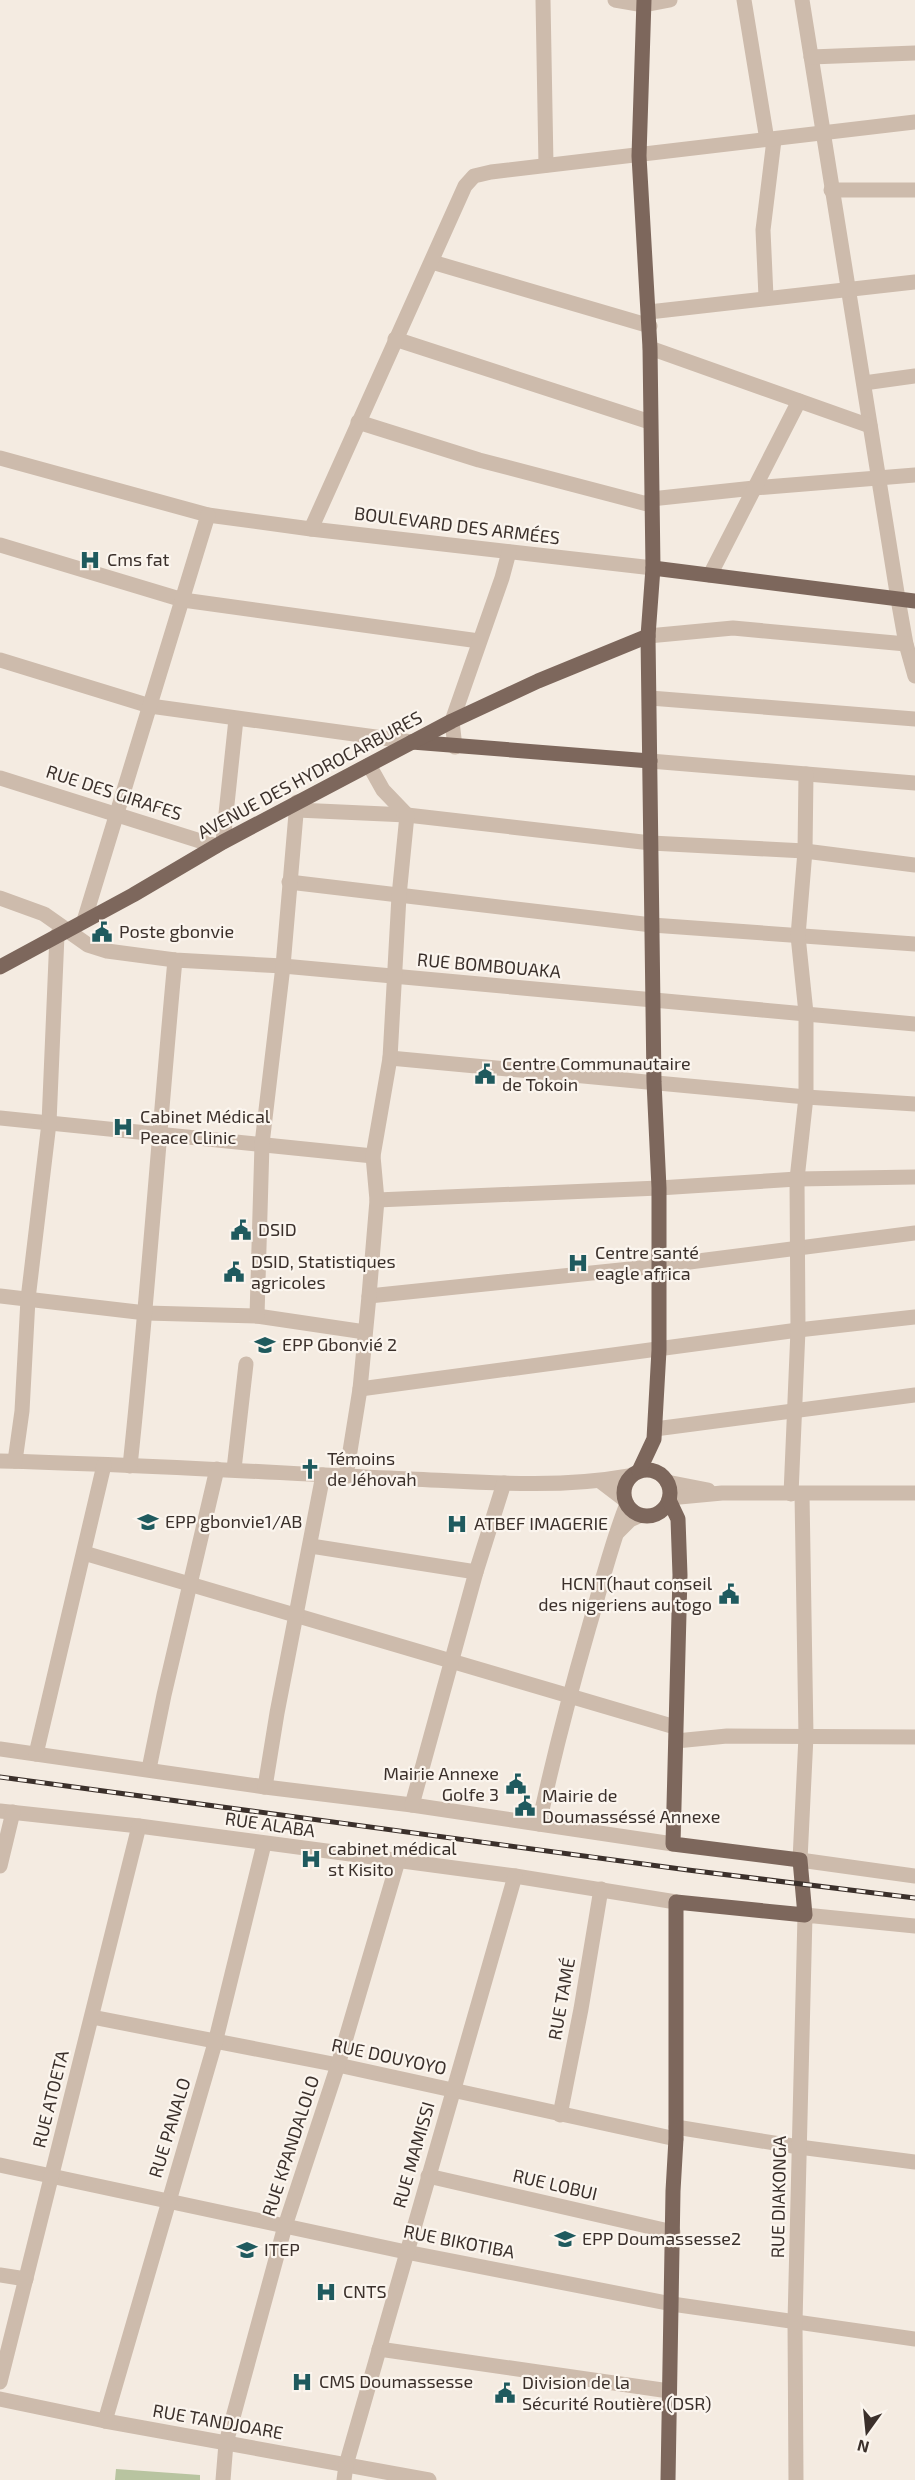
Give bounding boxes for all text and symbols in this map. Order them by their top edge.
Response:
street label: BOULEVARD DES ARMÉES [353,501,561,549]
hospital icon: Cms fat [78,548,102,572]
place label: Cms fat [107,548,170,570]
street label: AVENUE DES HYDROCARBURES [194,706,425,843]
street label: RUE DES GIRAFES [44,760,185,824]
public building icon: Poste gbonvie [90,920,114,944]
place label: Poste gbonvie [119,920,234,942]
street label: RUE BOMBOUAKA [416,948,563,982]
place label: Centre Communautaire de Tokoin [502,1052,691,1095]
public building icon: Centre Communautaire de Tokoin [473,1062,497,1086]
place label: Cabinet Médical Peace Clinic [140,1105,271,1148]
hospital icon: Cabinet Médical Peace Clinic [111,1115,135,1139]
public building icon: DSID [229,1218,253,1242]
place label: DSID [258,1218,297,1240]
place label: Centre santé eagle africa [595,1241,699,1284]
place label: DSID, Statistiques agricoles [251,1250,396,1293]
hospital icon: Centre santé eagle africa [566,1251,590,1275]
public building icon: DSID, Statistiques agricoles [222,1260,246,1284]
school or university icon: EPP Gbonvié 2 [253,1333,277,1357]
place label: EPP Gbonvié 2 [282,1333,397,1355]
place label: Témoins de Jéhovah [327,1447,417,1490]
church icon: Témoins de Jéhovah [298,1457,322,1481]
school or university icon: EPP gbonvie1/AB [136,1510,160,1534]
place label: EPP gbonvie1/AB [165,1510,302,1532]
hospital icon: ATBEF IMAGERIE [445,1512,469,1536]
place label: ATBEF IMAGERIE [474,1512,608,1534]
place label: HCNT(haut conseil des nigeriens au togo [538,1572,713,1615]
public building icon: HCNT(haut conseil des nigeriens au togo [717,1582,741,1606]
place label: Mairie Annexe Golfe 3 [383,1762,499,1805]
public building icon: Mairie Annexe Golfe 3 [504,1772,528,1796]
place label: Mairie de Doumasséssé Annexe [542,1784,720,1827]
public building icon: Mairie de Doumasséssé Annexe [513,1794,537,1818]
street label: RUE ALABA [224,1807,317,1841]
place label: cabinet médical st Kisito [328,1837,457,1880]
hospital icon: cabinet médical st Kisito [299,1847,323,1871]
street label: RUE TAMÉ [543,1956,579,2042]
street label: RUE DOUYOYO [330,2033,449,2079]
street label: RUE ATOETA [27,2047,73,2150]
street label: RUE KPANDALOLO [257,2072,323,2219]
street label: RUE PANALO [143,2075,195,2180]
street label: RUE MAMISSI [387,2099,439,2210]
street label: RUE DIAKONGA [766,2135,790,2258]
street label: RUE LOBUI [511,2164,600,2204]
street label: RUE BIKOTIBA [402,2219,517,2263]
school or university icon: EPP Doumassesse2 [553,2227,577,2251]
place label: EPP Doumassesse2 [582,2227,741,2249]
school or university icon: ITEP [235,2238,259,2262]
place label: ITEP [264,2238,300,2260]
hospital icon: CNTS [314,2280,338,2304]
place label: CNTS [343,2280,387,2302]
hospital icon: CMS Doumassesse [290,2370,314,2394]
place label: CMS Doumassesse [319,2370,473,2392]
place label: Division de la Sécurité Routière (DSR) [522,2371,711,2414]
public building icon: Division de la Sécurité Routière (DSR) [493,2381,517,2405]
street label: RUE TANDJOARE [151,2399,285,2443]
north arrow [837,2402,897,2462]
text: N [855,2436,871,2458]

